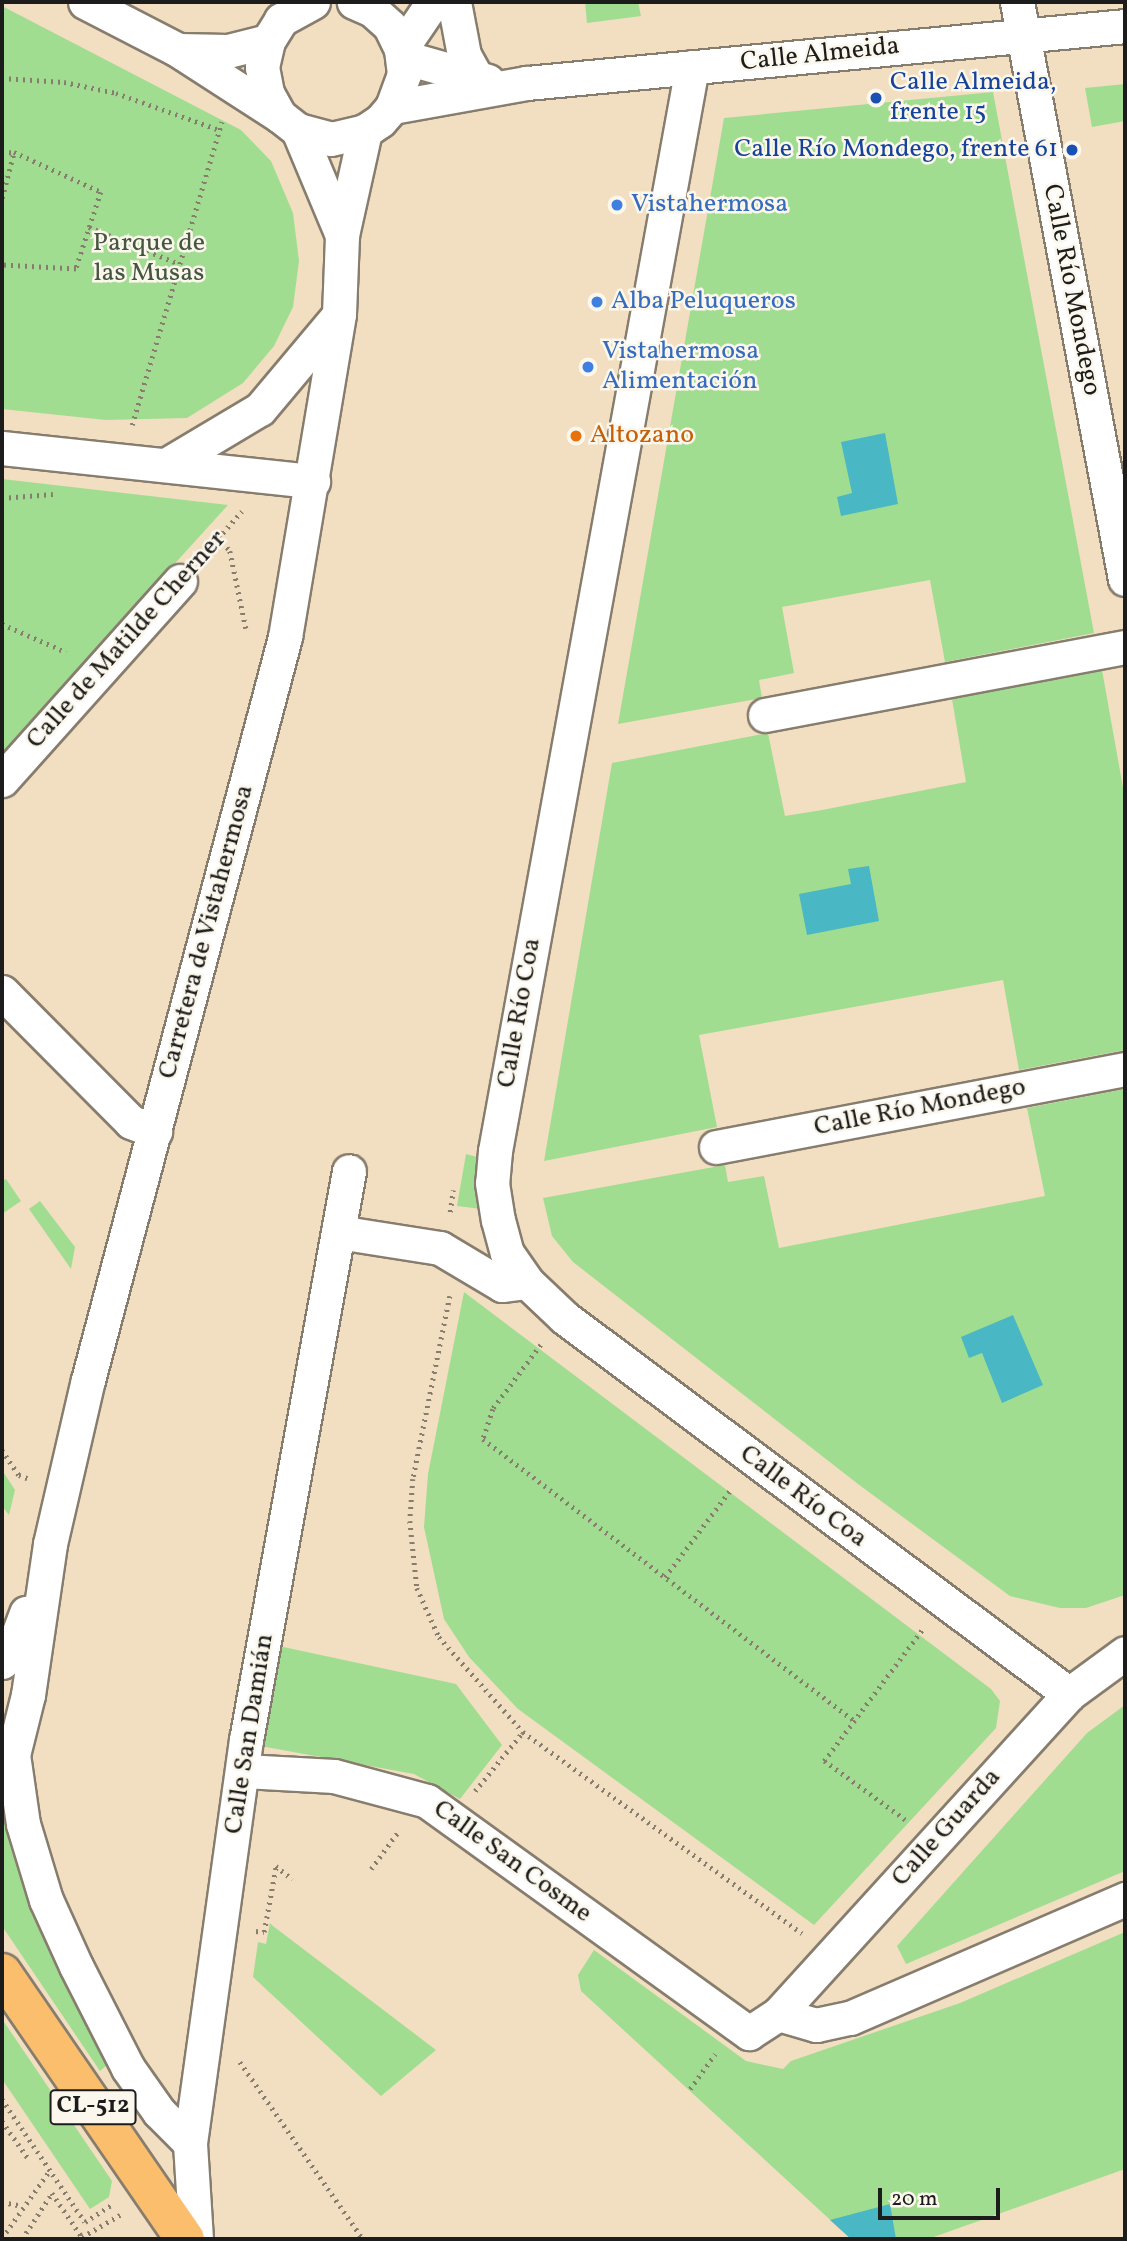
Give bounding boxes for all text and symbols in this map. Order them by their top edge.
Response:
street label: Calle Almeida [739,31,901,79]
place label: Calle Almeida, frente 15 [890,67,1057,128]
marker: Calle Almeida, frente 15 [868,90,884,106]
place label: Calle Río Mondego, frente 61 [734,134,1058,166]
marker: Calle Río Mondego, frente 61 [1064,142,1080,158]
street label: Calle Río Mondego [1035,182,1107,398]
place label: Vistahermosa [631,189,788,221]
marker: Vistahermosa [609,197,625,213]
park label: Parque de las Musas [93,228,205,290]
place label: Alba Peluqueros [611,286,796,318]
marker: Alba Peluqueros [589,294,605,310]
place label: Vistahermosa Alimentación [602,336,759,398]
marker: Vistahermosa Alimentación [580,359,596,375]
place label: Altozano [590,420,694,452]
marker: Altozano [568,428,584,444]
street label: Calle de Matilde Cherner [21,524,233,756]
street label: Carretera de Vistahermosa [153,781,261,1083]
street label: Calle Río Coa [491,936,549,1090]
street label: Calle Río Mondego [812,1072,1028,1144]
street label: Calle Río Coa [733,1439,873,1555]
street label: Calle San Damián [219,1632,281,1836]
street label: Calle Guarda [886,1763,1008,1893]
street label: Calle San Cosme [427,1794,597,1930]
road number: CL-512 [49,2086,137,2128]
scale bar [882,2174,1004,2218]
text: 20 m [891,2185,937,2214]

